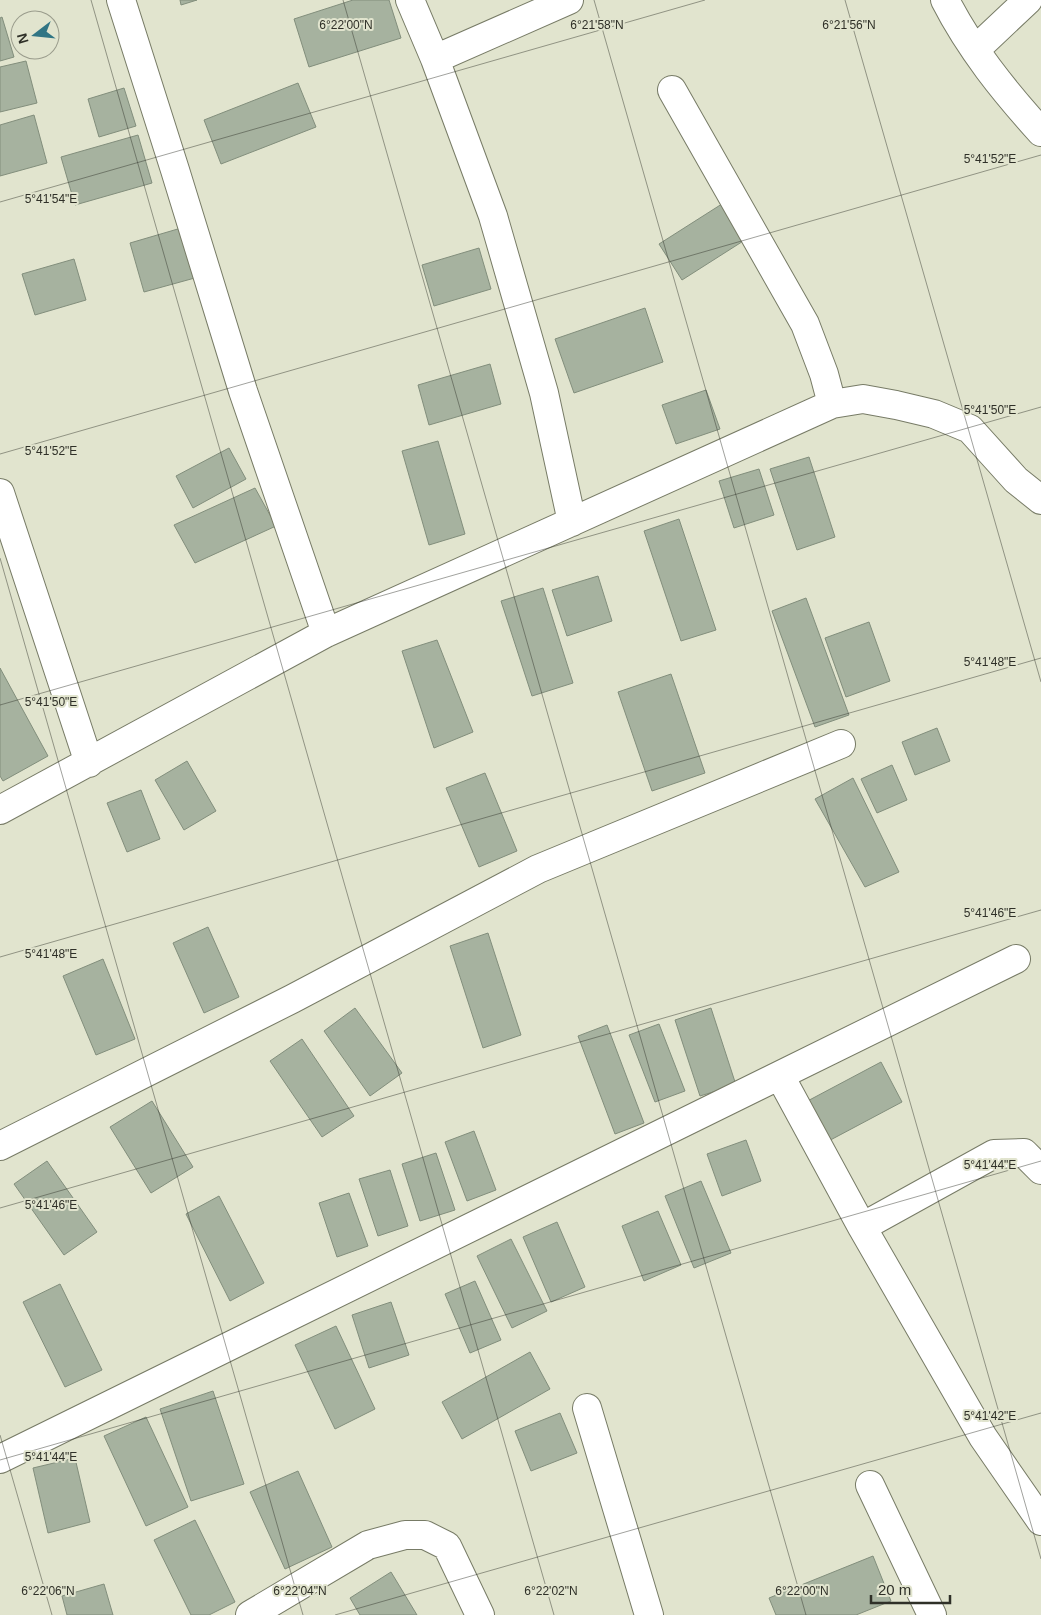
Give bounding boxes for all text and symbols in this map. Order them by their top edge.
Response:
north arrow [10,10,60,60]
text: 6°22'00"N [319,18,373,32]
text: 6°21'58"N [570,18,624,32]
text: 6°21'56"N [822,18,876,32]
text: N [13,32,32,46]
text: 5°41'52"E [964,152,1016,166]
text: 5°41'54"E [25,192,77,206]
text: 5°41'50"E [964,403,1016,417]
text: 5°41'52"E [25,444,77,458]
text: 5°41'48"E [964,655,1016,669]
text: 5°41'50"E [25,695,77,709]
text: 5°41'46"E [964,906,1016,920]
text: 5°41'48"E [25,947,77,961]
text: 5°41'44"E [964,1158,1016,1172]
text: 5°41'46"E [25,1198,77,1212]
text: 5°41'42"E [964,1409,1016,1423]
text: 5°41'44"E [25,1450,77,1464]
scale bar [871,1572,950,1604]
text: 20 m [878,1581,911,1598]
text: 6°22'06"N [21,1584,75,1598]
text: 6°22'04"N [273,1584,327,1598]
text: 6°22'02"N [524,1584,578,1598]
text: 6°22'00"N [775,1584,829,1598]

